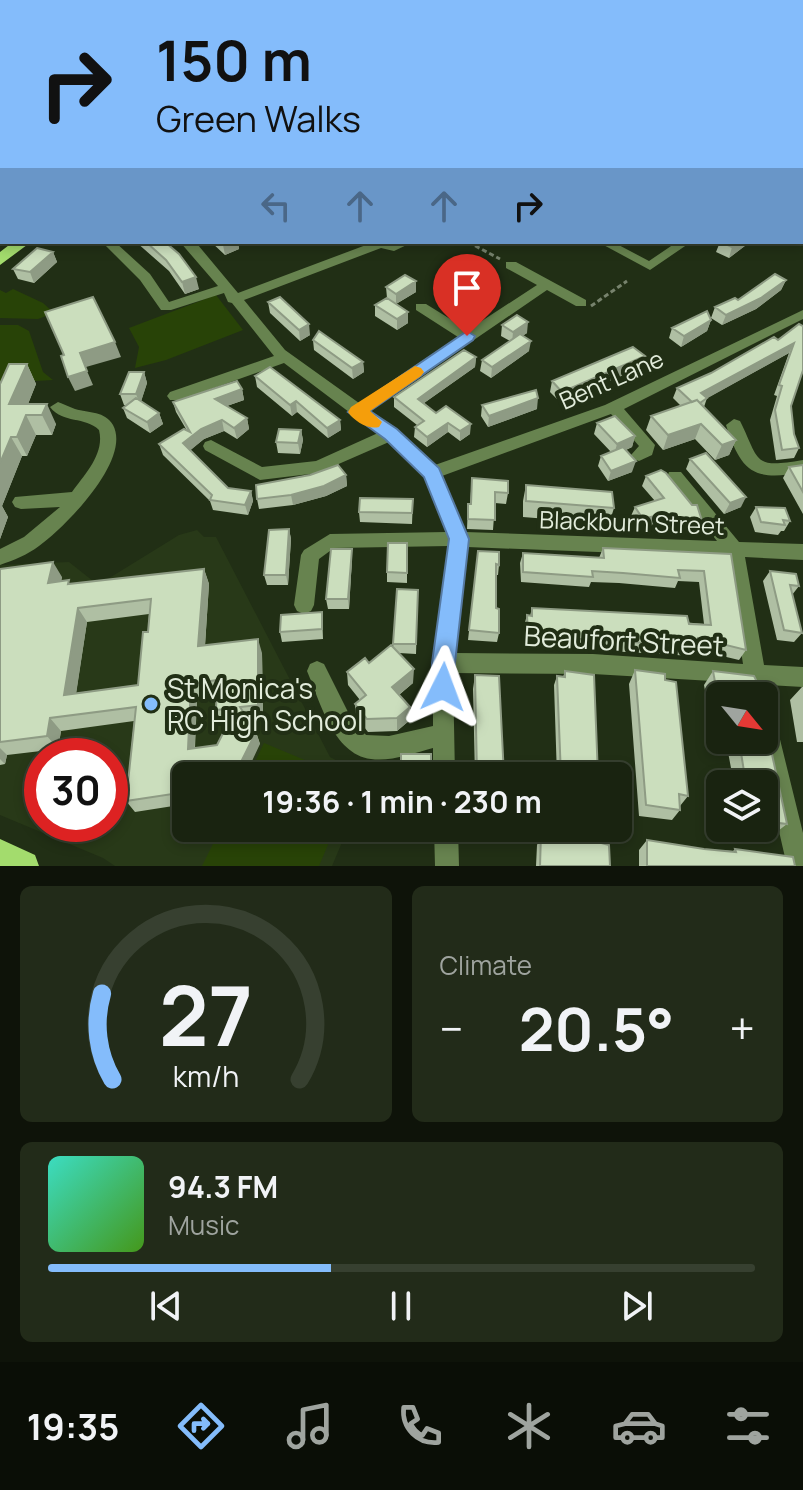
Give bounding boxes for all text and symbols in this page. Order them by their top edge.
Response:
text: 150 m [156,21,312,98]
icon: right [24,32,128,136]
text: Green Walks [156,94,361,143]
icon: left [254,184,298,228]
icon: ahead [338,184,382,228]
icon: ahead [422,184,466,228]
icon: right [506,184,550,228]
pin [433,254,501,336]
icon: arrive [445,266,489,310]
street label: Bent Lane [554,341,668,417]
street label: Blackburn Street [539,502,725,542]
street label: Beaufort Street [523,616,725,664]
position arrow [401,645,485,729]
place label: St Monica's RC High School [167,669,364,739]
north arrow [706,682,778,754]
map controls [706,682,778,842]
marker: St Monica's RC High School [142,695,160,713]
speed limit sign: 30 [24,738,128,842]
button: layers [706,770,778,842]
text: 19:36 · 1 min · 230 m [262,781,542,822]
text: Climate [440,947,532,983]
text: 27 [159,957,253,1071]
text: 20.5° [519,987,674,1069]
text: − [440,998,463,1058]
text: + [730,998,755,1058]
text: km/h [173,1057,239,1096]
text: 94.3 FM [168,1166,278,1207]
text: Music [168,1207,239,1243]
icon: previous [144,1284,188,1328]
icon: pause [379,1284,423,1328]
icon: next [615,1284,659,1328]
icon: directions [173,1398,229,1454]
icon: music [282,1398,338,1454]
icon: phone [392,1398,448,1454]
icon: climate [501,1398,557,1454]
icon: car [611,1398,667,1454]
icon: filters [720,1398,776,1454]
text: 19:35 [27,1402,119,1451]

